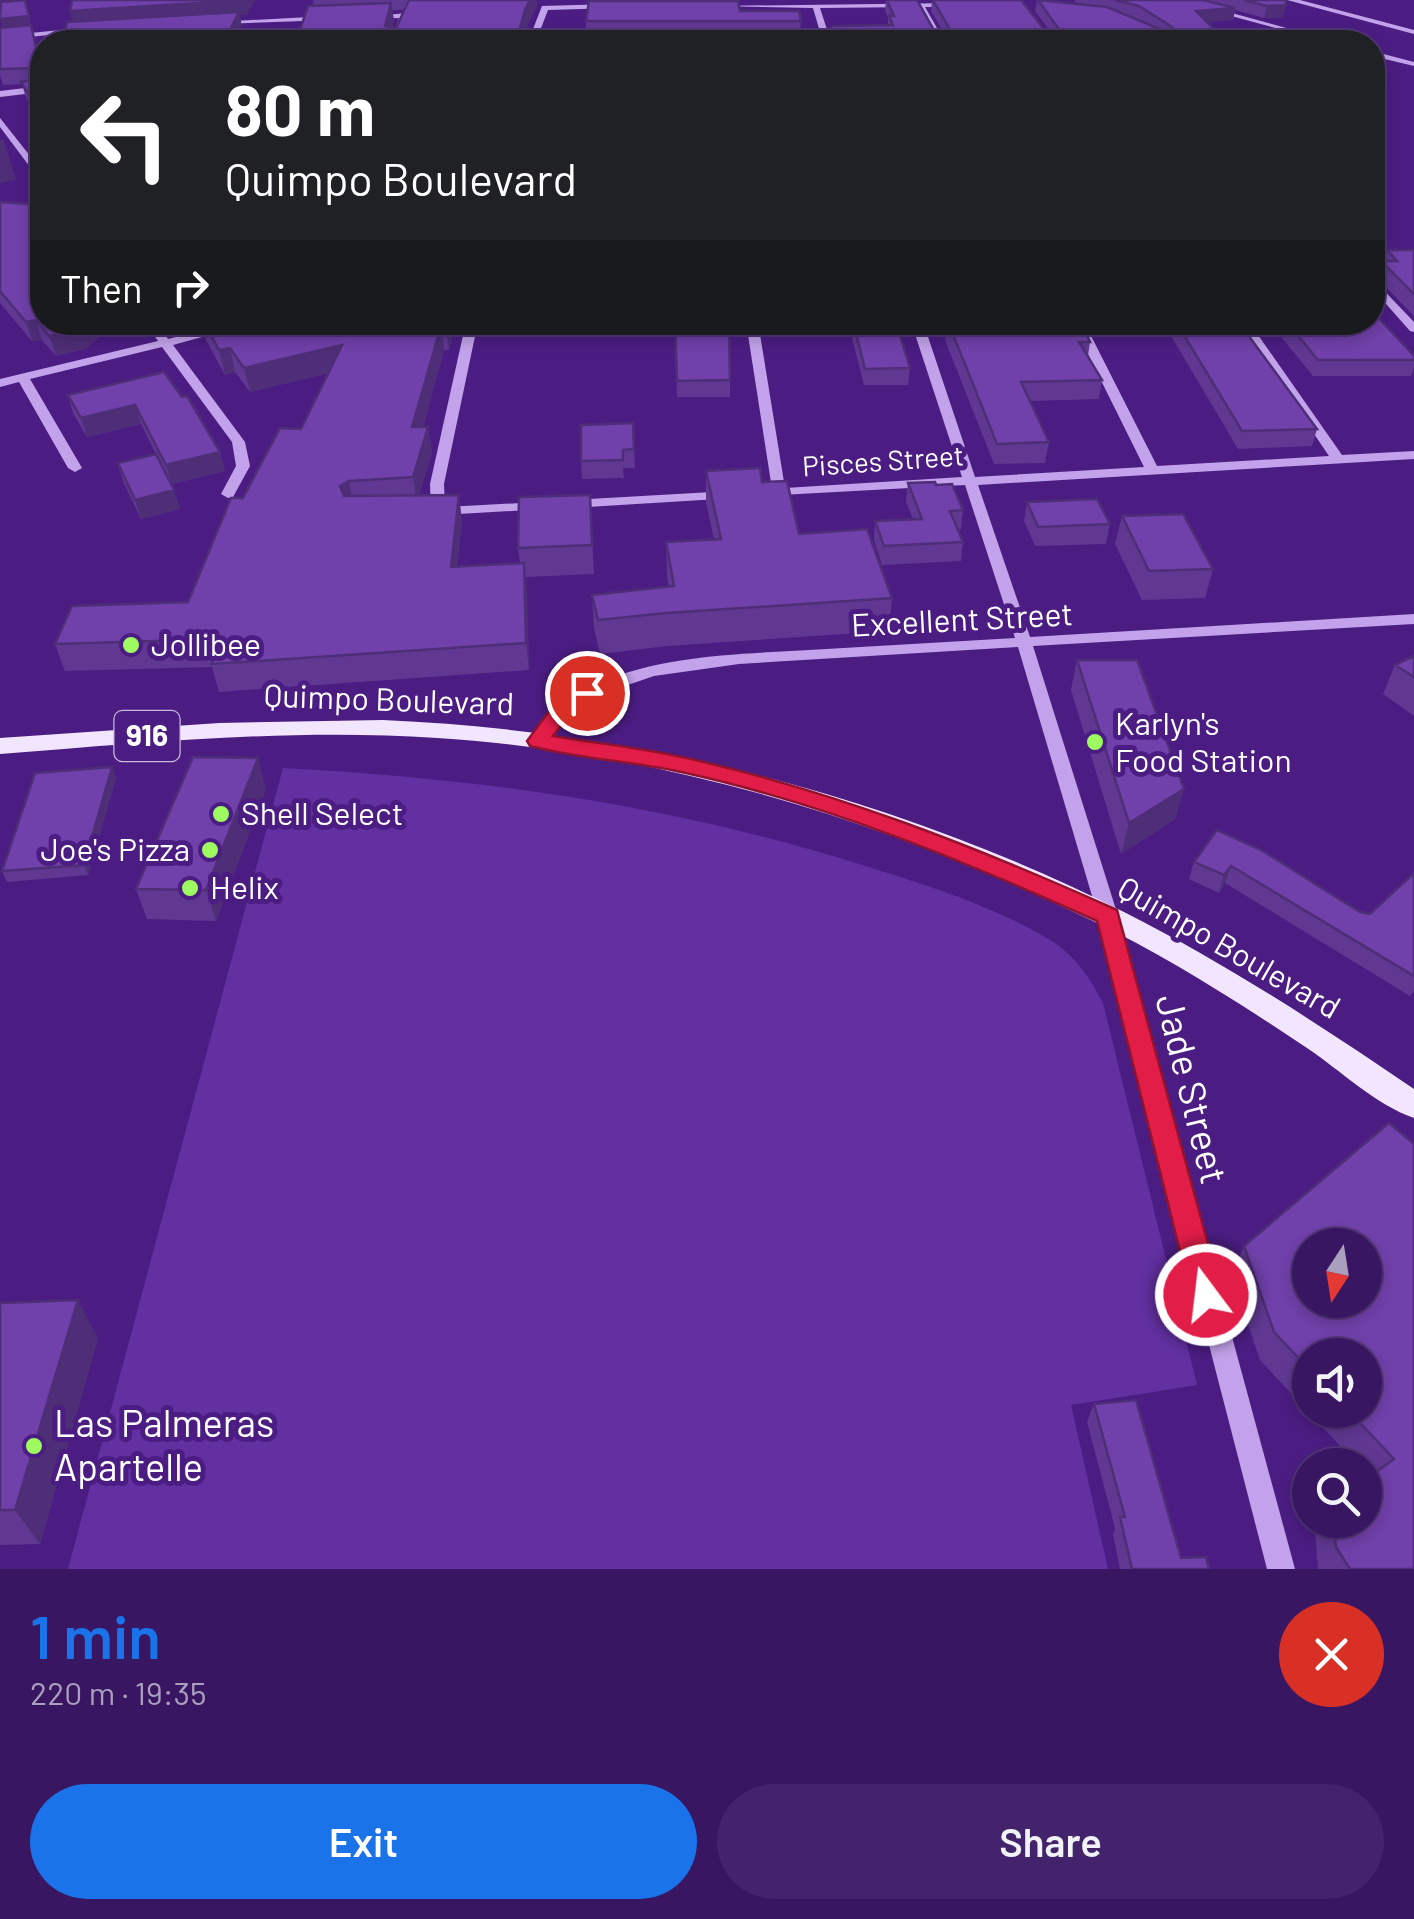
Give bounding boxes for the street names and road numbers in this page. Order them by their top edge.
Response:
street label: Pisces Street [801,437,965,483]
street label: Excellent Street [850,593,1074,643]
street label: Quimpo Boulevard [263,675,515,721]
road number: 916 [114,711,180,761]
street label: Quimpo Boulevard [1112,867,1348,1025]
street label: Jade Street [1147,989,1239,1188]

